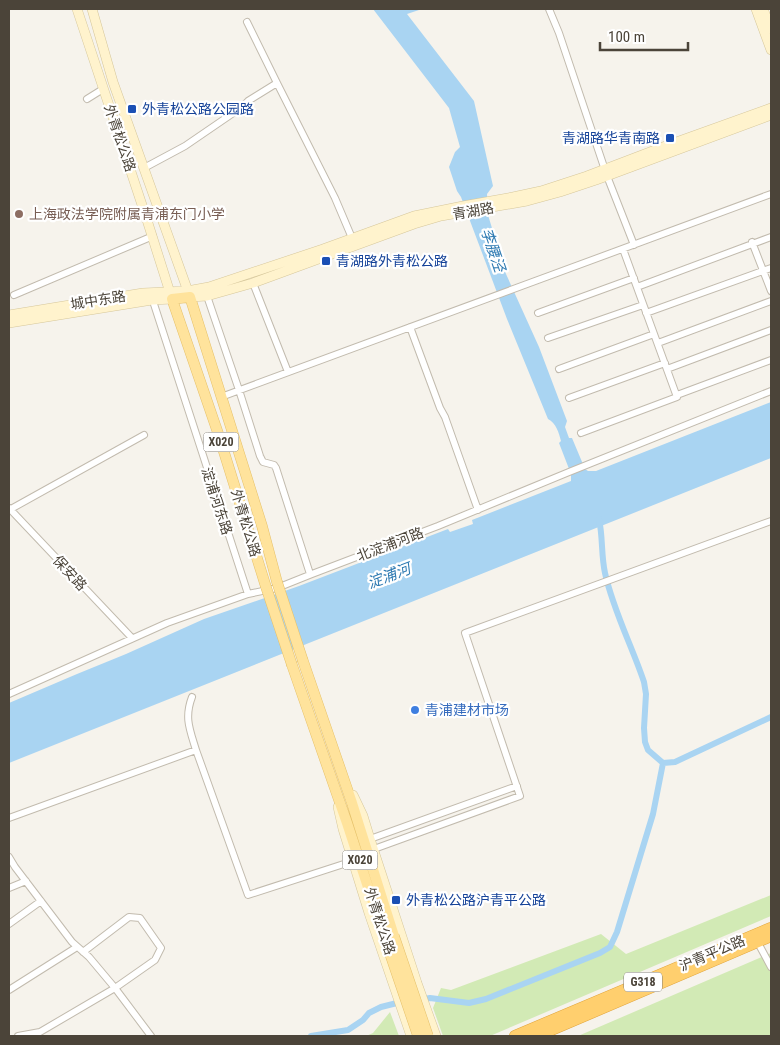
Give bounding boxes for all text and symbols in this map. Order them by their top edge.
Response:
scale bar [600,20,688,52]
text: 100 m [608,28,645,46]
place label: 外青松公路公园路 [142,101,254,117]
street label: 外青松公路 [101,102,139,174]
marker: 外青松公路公园路 [126,103,138,115]
place label: 青湖路华青南路 [562,130,660,146]
marker: 青湖路华青南路 [664,132,676,144]
street label: 青湖路 [451,199,495,223]
place label: 上海政法学院附属青浦东门小学 [29,206,225,222]
marker: 上海政法学院附属青浦东门小学 [13,208,25,220]
water label: 李腰泾 [477,226,509,276]
place label: 青湖路外青松公路 [336,253,448,269]
marker: 青湖路外青松公路 [320,255,332,267]
street label: 城中东路 [69,288,127,312]
road number: X020 [204,432,238,452]
street label: 淀浦河东路 [199,465,235,537]
street label: 外青松公路 [228,487,264,559]
street label: 北淀浦河路 [354,524,426,564]
street label: 保安路 [50,552,90,594]
water label: 淀浦河 [365,558,416,592]
place label: 青浦建材市场 [425,702,509,718]
marker: 青浦建材市场 [409,704,421,716]
road number: X020 [342,850,378,870]
street label: 外青松公路 [362,885,398,957]
place label: 外青松公路沪青平公路 [406,892,546,908]
marker: 外青松公路沪青平公路 [390,894,402,906]
street label: 沪青平公路 [677,932,747,974]
road number: G318 [624,972,662,992]

